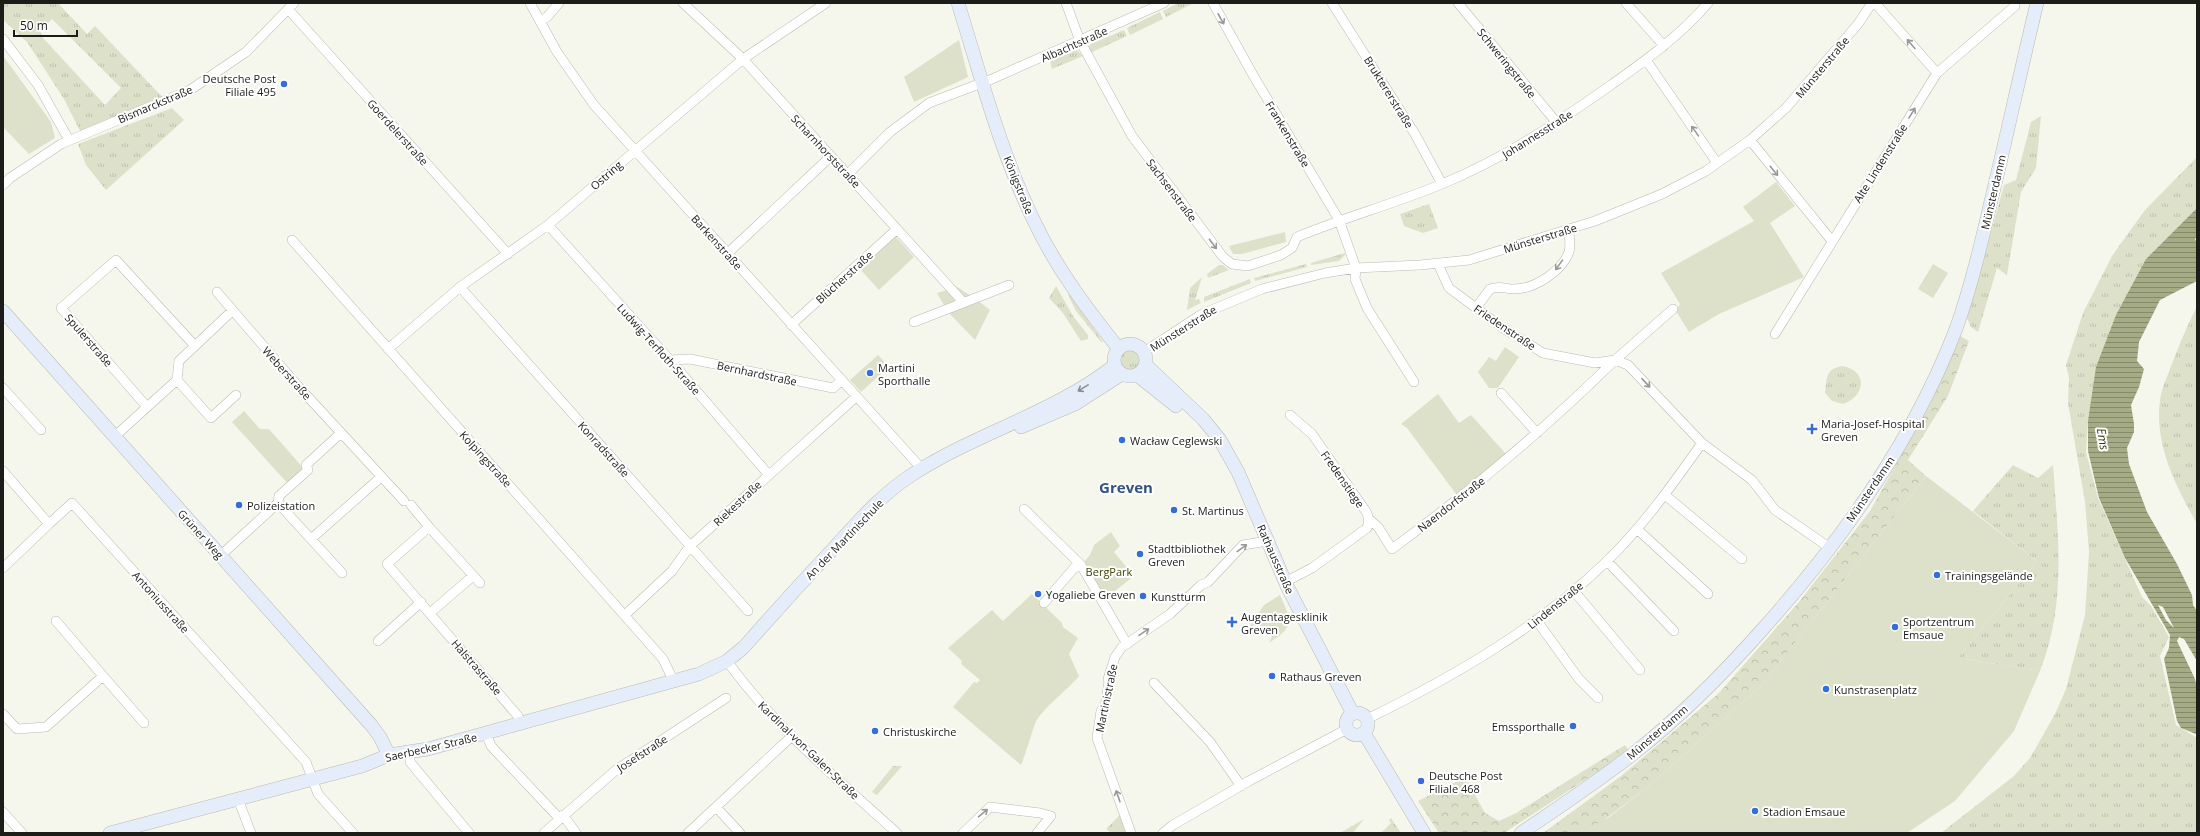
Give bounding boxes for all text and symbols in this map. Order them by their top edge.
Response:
scale bar [14,12,77,38]
one-way arrow [1218,13,1226,25]
text: 50 m [20,17,48,34]
street label: Albachtstraße [1038,23,1110,65]
street label: Schweringstraße [1474,25,1540,101]
street label: Münsterstraße [1792,33,1852,101]
one-way arrow [1906,38,1915,49]
street label: Bruktererstraße [1361,53,1417,131]
place label: Deutsche Post Filiale 495 [202,71,276,99]
marker: Deutsche Post Filiale 495 [279,79,289,89]
street label: Bismarckstraße [115,82,195,126]
street label: Goerdelerstraße [364,96,432,168]
street label: Frankenstraße [1262,98,1314,170]
street label: Johannesstraße [1498,106,1575,162]
one-way arrow [1908,107,1916,119]
street label: Scharnhorststraße [788,111,864,191]
street label: Alte Lindenstraße [1850,121,1910,205]
one-way arrow [1691,126,1699,137]
street label: Münsterdamm [1977,153,2009,231]
street label: Königstraße [1000,154,1038,216]
street label: Sachsenstraße [1143,155,1201,225]
street label: Ostring [587,157,625,193]
one-way arrow [1770,165,1779,176]
street label: Barkenstraße [688,211,746,273]
street label: Münsterstraße [1501,220,1579,256]
one-way arrow [1209,238,1217,249]
street label: Blücherstraße [812,247,876,307]
one-way arrow [1555,260,1563,271]
street label: Ludwig-Terfloth-Straße [614,300,704,398]
street label: Münsterstraße [1147,301,1219,355]
street label: Friedenstraße [1471,301,1539,353]
street label: Spulerstraße [62,310,116,370]
street label: Weberstraße [259,343,315,403]
street label: Bernhardstraße [716,357,798,389]
place label: Martini Sporthalle [878,360,930,388]
marker: Martini Sporthalle [865,368,875,378]
one-way arrow [1641,378,1650,388]
one-way arrow [1077,384,1089,392]
place label: Maria-Josef-Hospital Greven [1821,416,1924,444]
street label: Konradstraße [575,418,633,480]
marker: Maria-Josef-Hospital Greven [1806,423,1818,435]
water label: Ems [2093,427,2113,451]
street label: Kolpingstraße [457,428,515,490]
place label: Wacław Ceglewski [1130,433,1222,448]
marker: Wacław Ceglewski [1117,435,1127,445]
street label: Fredenstiege [1318,448,1368,510]
street label: Münsterdamm [1842,453,1898,525]
street label: Naendorfstraße [1414,473,1488,535]
street label: Riekestraße [710,477,764,529]
district label: Greven [1099,477,1153,497]
street label: An der Martinischule [802,495,886,583]
place label: Polizeistation [247,498,315,513]
marker: Polizeistation [234,500,244,510]
place label: St. Martinus [1182,503,1244,518]
marker: St. Martinus [1169,505,1179,515]
street label: Grüner Weg [175,506,227,562]
street label: Rathausstraße [1254,522,1298,596]
place label: Stadtbibliothek Greven [1148,541,1226,569]
one-way arrow [1236,544,1247,552]
marker: Stadtbibliothek Greven [1135,549,1145,559]
park label: BergPark [1086,564,1133,579]
street label: Antoniusstraße [129,568,193,636]
place label: Trainingsgelände [1945,568,2033,583]
marker: Trainingsgelände [1932,570,1942,580]
street label: Lindenstraße [1524,578,1586,632]
place label: Yogaliebe Greven [1046,587,1135,602]
marker: Yogaliebe Greven [1033,589,1043,599]
place label: Kunstturm [1151,589,1206,604]
marker: Kunstturm [1138,591,1148,601]
place label: Augentagesklinik Greven [1241,609,1328,637]
place label: Sportzentrum Emsaue [1903,614,1974,642]
marker: Augentagesklinik Greven [1226,616,1238,628]
marker: Sportzentrum Emsaue [1890,622,1900,632]
one-way arrow [1138,628,1149,636]
street label: Halstrastraße [449,636,505,698]
street label: Martinistraße [1091,662,1121,734]
place label: Rathaus Greven [1280,669,1362,684]
marker: Rathaus Greven [1267,671,1277,681]
place label: Kunstrasenplatz [1834,682,1917,697]
marker: Kunstrasenplatz [1821,684,1831,694]
street label: Kardinal-von-Galen-Straße [755,698,863,802]
street label: Münsterdamm [1623,701,1691,763]
place label: Emssporthalle [1492,719,1565,734]
marker: Emssporthalle [1568,721,1578,731]
place label: Christuskirche [883,724,956,739]
marker: Christuskirche [870,726,880,736]
street label: Saerbecker Straße [384,729,478,765]
street label: Josefstraße [613,731,670,775]
place label: Deutsche Post Filiale 468 [1429,768,1503,796]
marker: Deutsche Post Filiale 468 [1416,776,1426,786]
one-way arrow [1114,791,1122,803]
place label: Stadion Emsaue [1763,804,1845,819]
marker: Stadion Emsaue [1750,806,1760,816]
one-way arrow [978,808,989,817]

